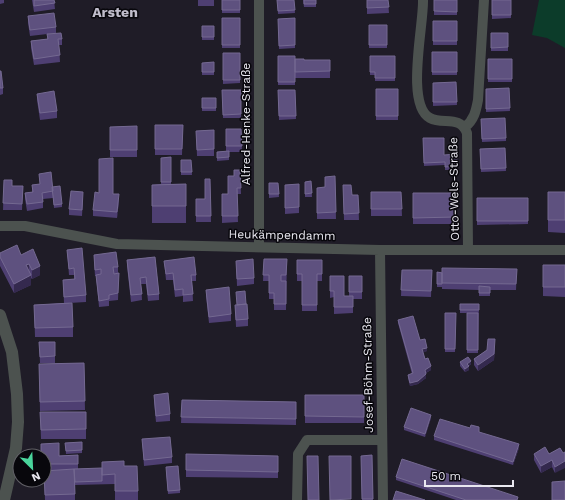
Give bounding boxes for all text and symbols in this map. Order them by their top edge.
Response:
district label: Arsten [92,4,138,20]
street label: Alfred-Henke-Straße [239,63,253,185]
street label: Otto-Wels-Straße [446,137,462,241]
street label: Heukämpendamm [228,227,336,243]
street label: Josef-Böhm-Straße [360,317,376,433]
north arrow [12,448,52,488]
scale bar [425,462,513,488]
text: N [29,469,42,484]
text: 50 m [431,469,461,483]

